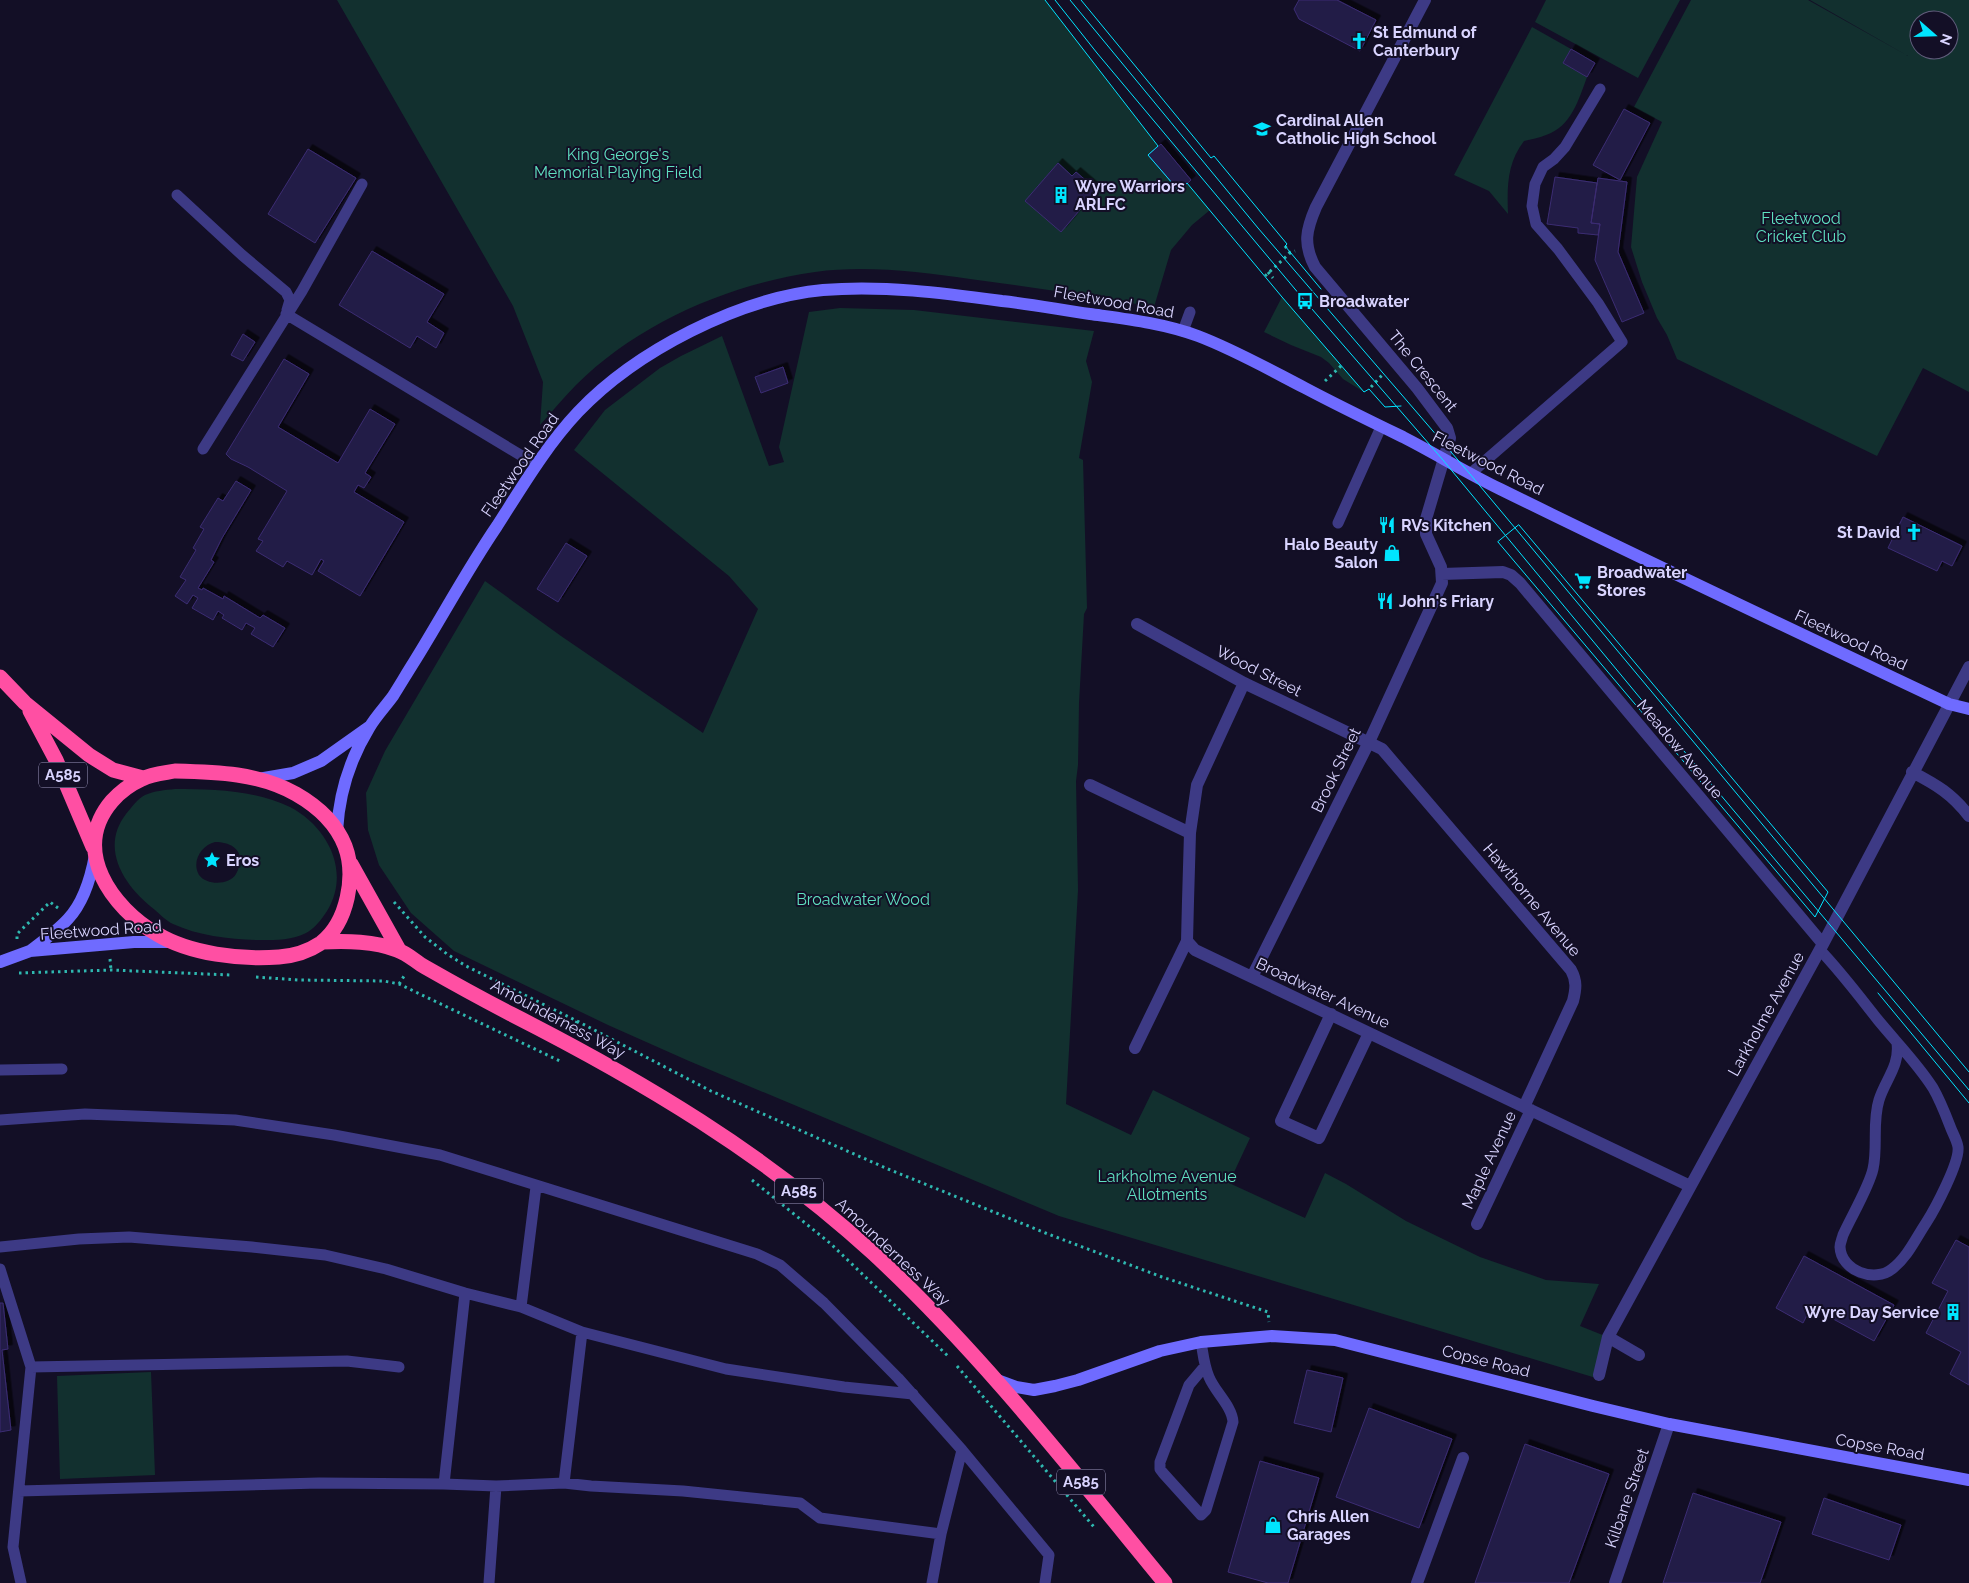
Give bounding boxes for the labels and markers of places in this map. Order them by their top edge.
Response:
place label: St Edmund of Canterbury [1373,23,1478,60]
church icon: St Edmund of Canterbury [1349,31,1369,51]
place label: Cardinal Allen Catholic High School [1276,111,1437,148]
school or university icon: Cardinal Allen Catholic High School [1252,119,1272,139]
place label: Wyre Warriors ARLFC [1075,177,1185,214]
building icon: Wyre Warriors ARLFC [1051,185,1071,205]
bus stop icon: Broadwater [1295,291,1315,311]
place label: Broadwater [1319,292,1409,311]
restaurant icon: RVs Kitchen [1377,515,1397,535]
place label: RVs Kitchen [1401,516,1492,535]
church icon: St David [1904,522,1924,542]
place label: St David [1837,523,1900,542]
place label: Halo Beauty Salon [1284,535,1378,572]
shop icon: Halo Beauty Salon [1382,543,1402,563]
place label: Broadwater Stores [1597,563,1687,600]
supermarket icon: Broadwater Stores [1573,571,1593,591]
restaurant icon: John's Friary [1375,591,1395,611]
place label: John's Friary [1399,592,1494,611]
place icon: Eros [202,850,222,870]
place label: Eros [226,851,259,870]
building icon: Wyre Day Service [1943,1302,1963,1322]
place label: Wyre Day Service [1805,1303,1939,1322]
place label: Chris Allen Garages [1287,1507,1369,1544]
shop icon: Chris Allen Garages [1263,1515,1283,1535]

